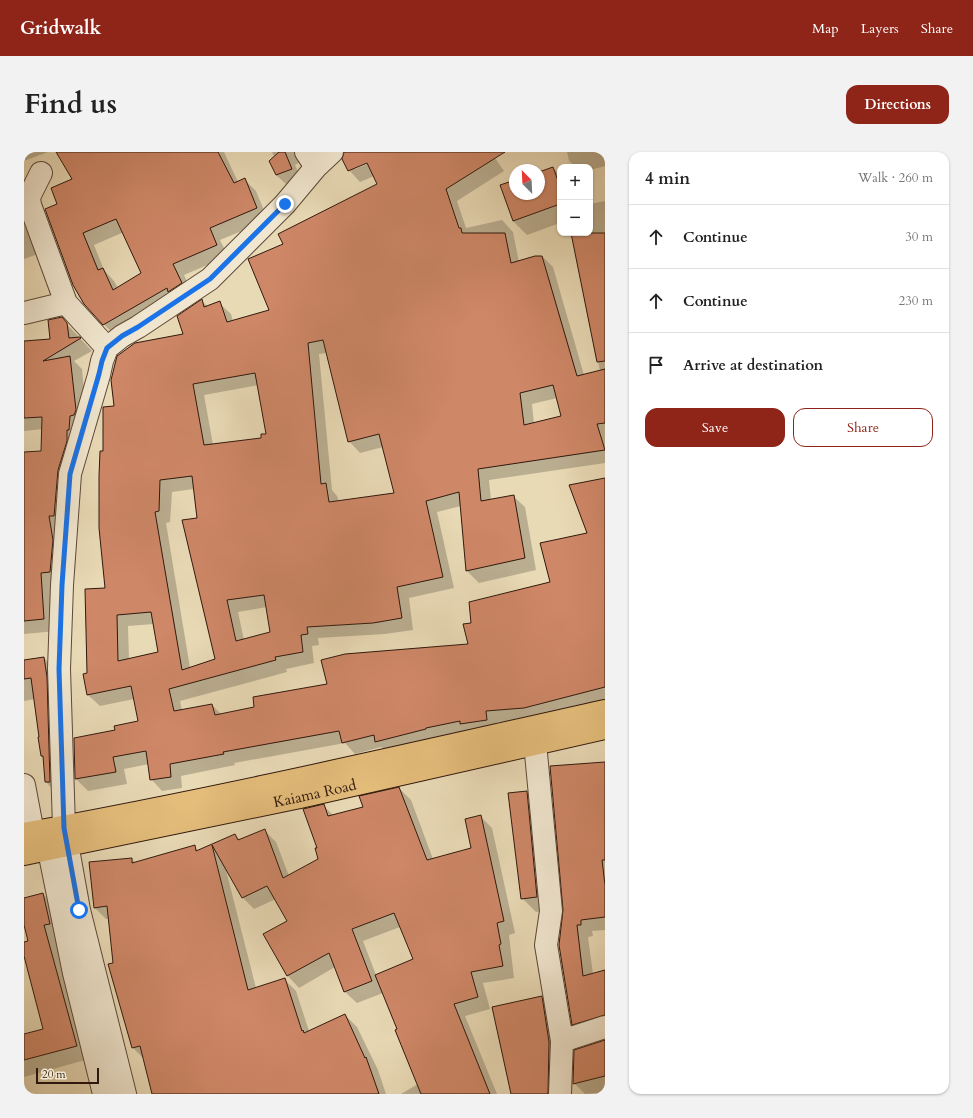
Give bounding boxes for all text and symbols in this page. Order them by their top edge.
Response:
text: Gridwalk [20,15,101,41]
text: Map [812,19,839,38]
text: Layers [861,19,899,38]
text: Share [921,19,953,38]
text: Find us [24,85,117,123]
button: Directions [846,85,949,124]
north arrow [509,164,545,200]
map controls [557,164,593,236]
button: + [557,164,593,200]
text: 4 min [645,167,690,190]
text: Walk · 260 m [858,169,933,187]
route end [276,195,294,213]
button: − [557,200,593,236]
icon: ahead [645,226,667,248]
text: Continue [683,227,748,247]
text: 30 m [905,228,933,246]
icon: ahead [645,290,667,312]
text: Continue [683,291,748,311]
text: 230 m [899,292,933,310]
icon: arrive [645,354,667,376]
text: Arrive at destination [683,355,823,375]
button: Save [645,408,785,447]
button: Share [793,408,933,447]
street label: Kaiama Road [271,775,358,812]
route start [70,901,88,919]
scale bar [36,1066,99,1085]
text: 20 m [42,1067,66,1082]

